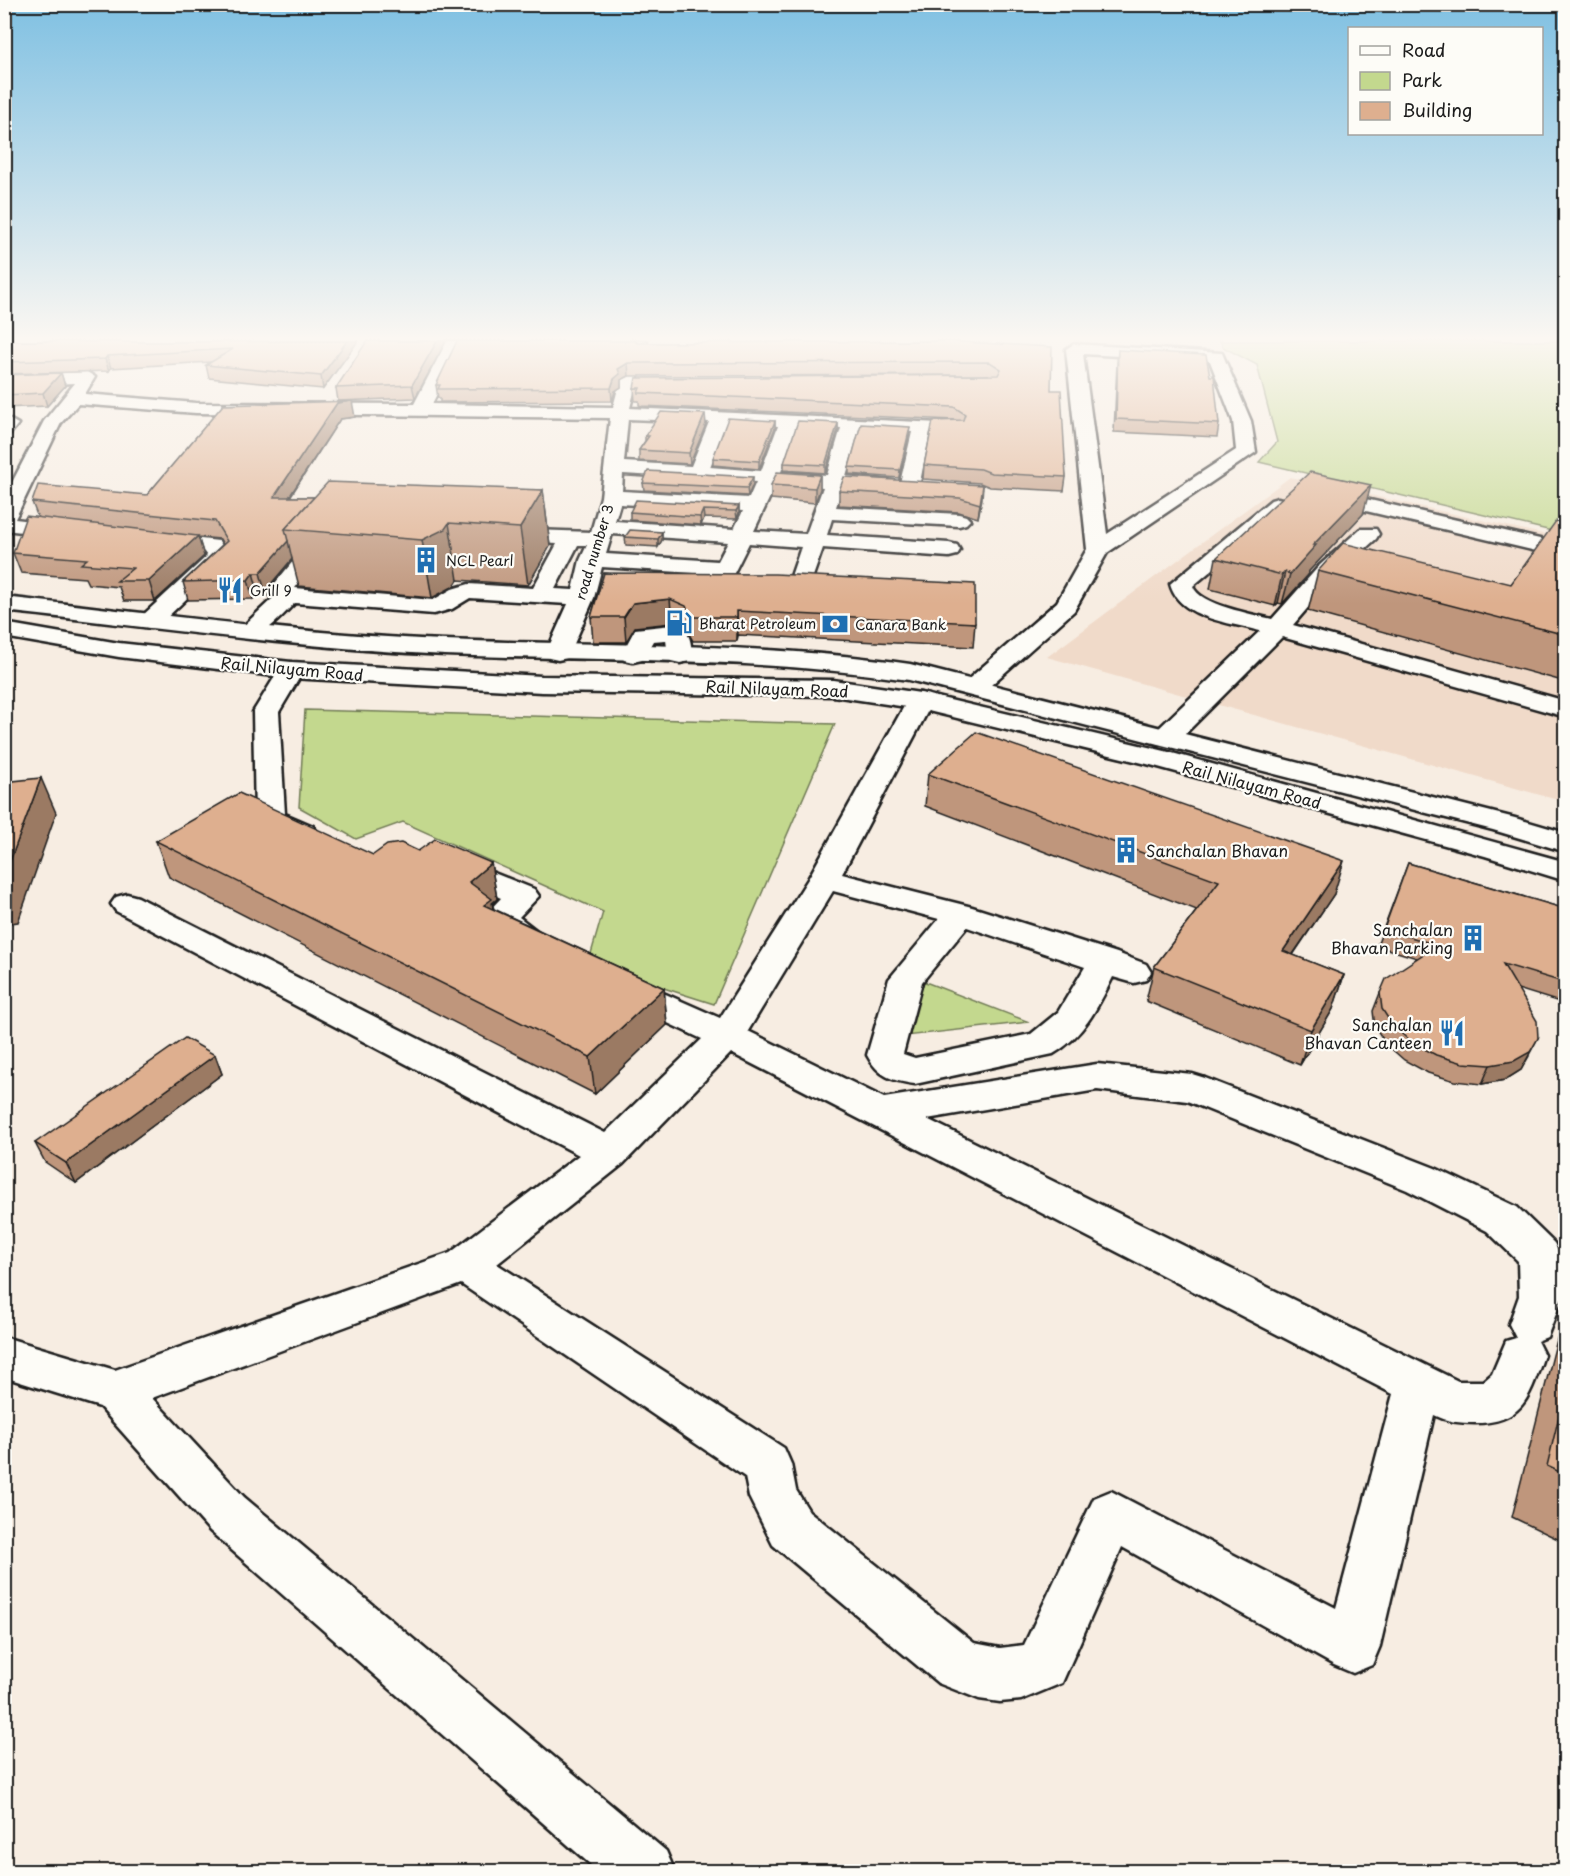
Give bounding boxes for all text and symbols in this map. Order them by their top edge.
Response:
legend [1348,27,1543,135]
text: Road [1402,36,1446,63]
text: Park [1402,66,1442,93]
text: Building [1402,96,1472,123]
street label: road number 3 [569,502,619,602]
building icon: NCL Pearl [411,545,441,575]
place label: NCL Pearl [446,550,514,571]
restaurant icon: Grill 9 [215,575,245,605]
place label: Grill 9 [250,580,292,601]
fuel station icon: Bharat Petroleum [664,608,694,638]
bank icon: Canara Bank [820,609,850,639]
place label: Bharat Petroleum [699,613,816,634]
place label: Canara Bank [855,614,947,635]
street label: Rail Nilayam Road [220,650,364,686]
street label: Rail Nilayam Road [705,674,849,702]
street label: Rail Nilayam Road [1180,754,1324,814]
building icon: Sanchalan Bhavan [1111,835,1141,865]
place label: Sanchalan Bhavan [1146,838,1288,862]
place label: Sanchalan Bhavan Parking [1331,917,1453,959]
building icon: Sanchalan Bhavan Parking [1458,923,1488,953]
place label: Sanchalan Bhavan Canteen [1304,1012,1432,1054]
restaurant icon: Sanchalan Bhavan Canteen [1437,1018,1467,1048]

